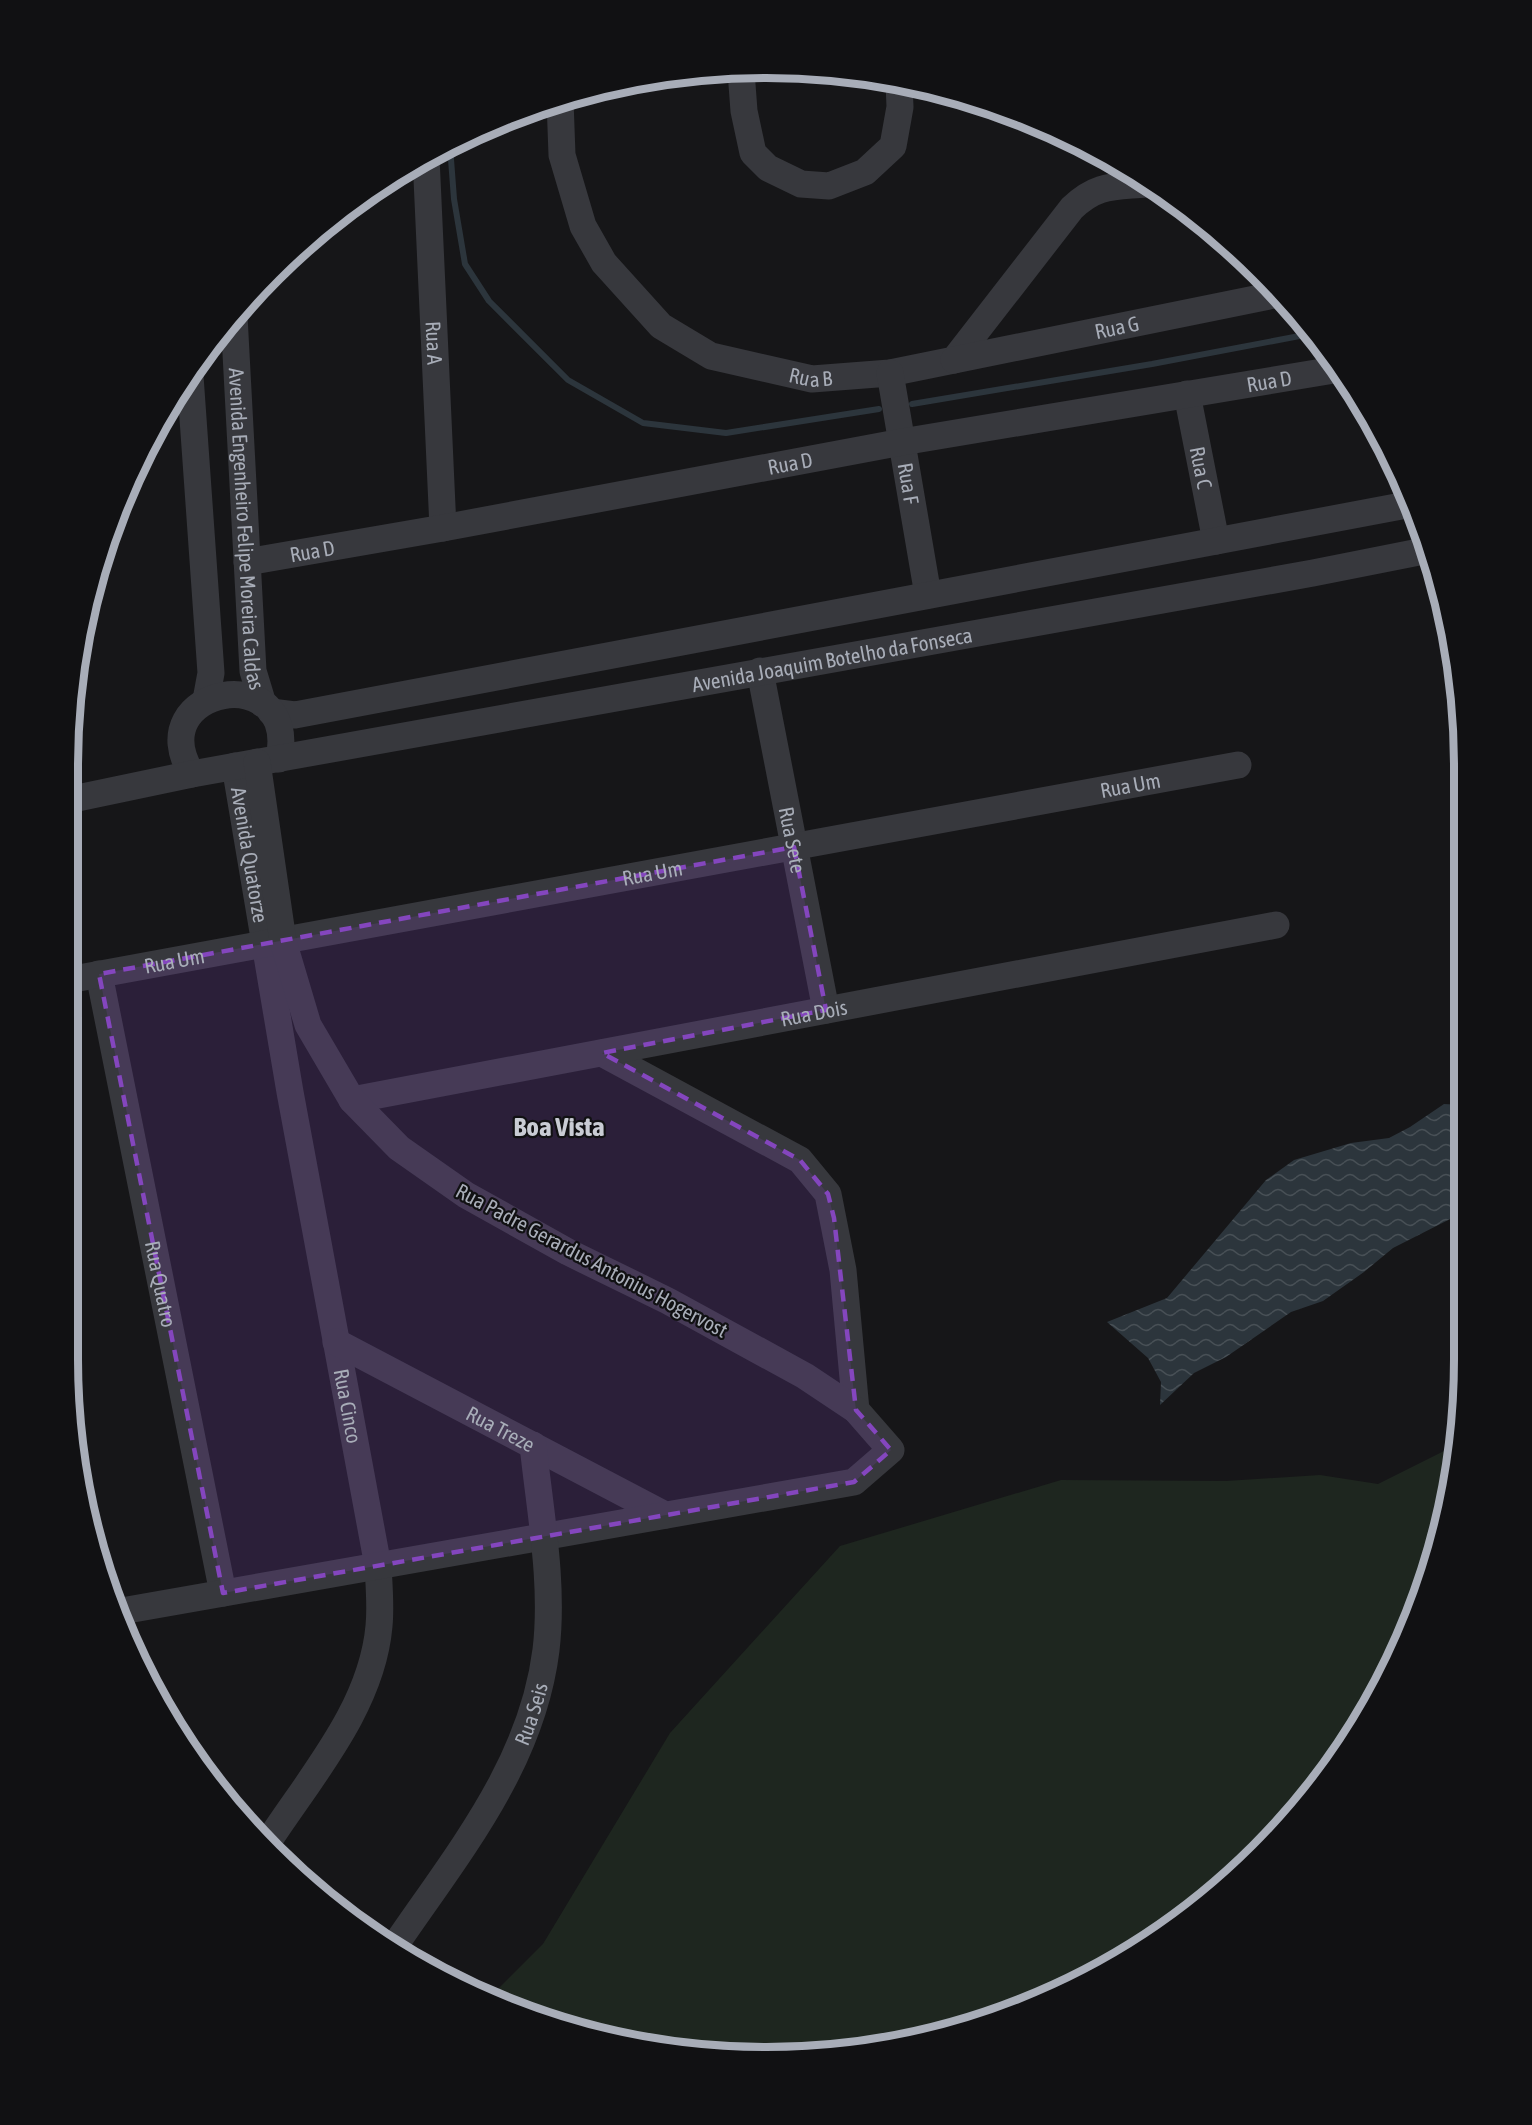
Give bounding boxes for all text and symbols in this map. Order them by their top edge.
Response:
street label: Rua G [1093,311,1141,343]
street label: Rua A [422,320,448,366]
street label: Rua B [787,362,833,391]
street label: Rua D [1245,365,1293,396]
street label: Avenida Engenheiro Felipe Moreira Caldas [225,367,270,692]
street label: Rua C [1186,444,1218,491]
street label: Rua D [766,447,814,479]
street label: Rua F [894,461,924,507]
street label: Rua D [288,535,336,566]
street label: Avenida Joaquim Botelho da Fonseca [690,622,974,696]
street label: Rua Um [1098,768,1162,802]
street label: Avenida Quatorze [227,785,273,924]
street label: Rua Sete [775,805,811,875]
street label: Rua Um [620,855,684,890]
street label: Rua Um [142,943,206,978]
street label: Rua Dois [779,994,849,1031]
district label: Boa Vista [513,1111,605,1142]
street label: Rua Padre Gerardus Antonius Hogervost [452,1178,732,1342]
street label: Rua Quatro [141,1239,181,1329]
street label: Rua Cinco [330,1367,367,1445]
street label: Rua Treze [462,1401,539,1456]
street label: Rua Seis [509,1680,552,1748]

